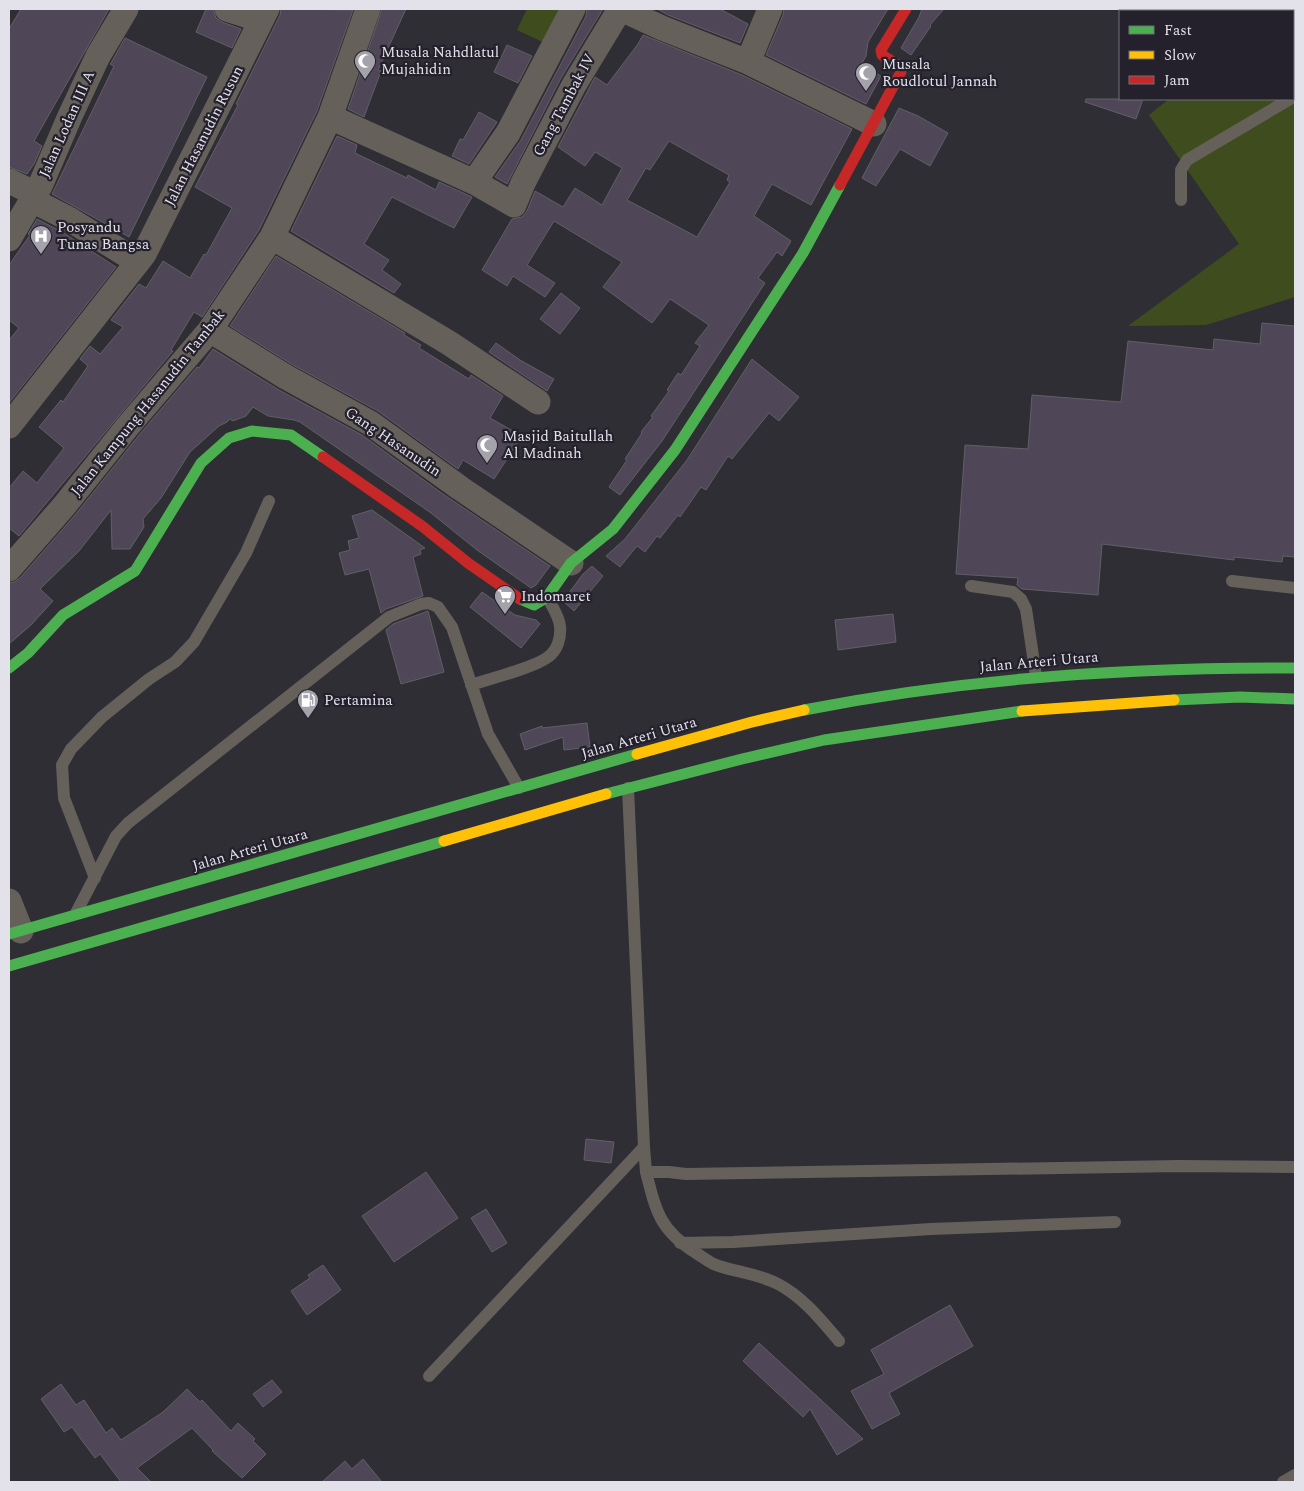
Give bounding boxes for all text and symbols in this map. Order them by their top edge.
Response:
legend [1119,10,1294,100]
text: Fast [1164,19,1192,42]
place label: Musala Nahdlatul Mujahidin [381,41,499,81]
text: Slow [1164,44,1196,67]
mosque icon: Musala Nahdlatul Mujahidin [353,49,377,80]
street label: Gang Tambak IV [527,49,601,161]
place label: Musala Roudlotul Jannah [882,53,998,93]
mosque icon: Musala Roudlotul Jannah [854,61,878,92]
street label: Jalan Hasanudin Rusun [159,62,250,210]
street label: Jalan Lodan III A [33,67,101,181]
text: Jam [1164,69,1190,92]
place label: Posyandu Tunas Bangsa [57,216,150,256]
hospital icon: Posyandu Tunas Bangsa [29,224,53,255]
street label: Jalan Kampung Hasanudin Tambak [65,305,231,501]
street label: Gang Hasanudin [340,401,446,483]
place label: Masjid Baitullah Al Madinah [503,425,613,465]
mosque icon: Masjid Baitullah Al Madinah [475,433,499,464]
supermarket icon: Indomaret [493,584,517,615]
place label: Indomaret [521,585,591,608]
street label: Jalan Arteri Utara [979,645,1100,679]
fuel station icon: Pertamina [296,688,320,719]
place label: Pertamina [324,689,393,712]
street label: Jalan Arteri Utara [579,710,700,765]
street label: Jalan Arteri Utara [190,822,311,877]

